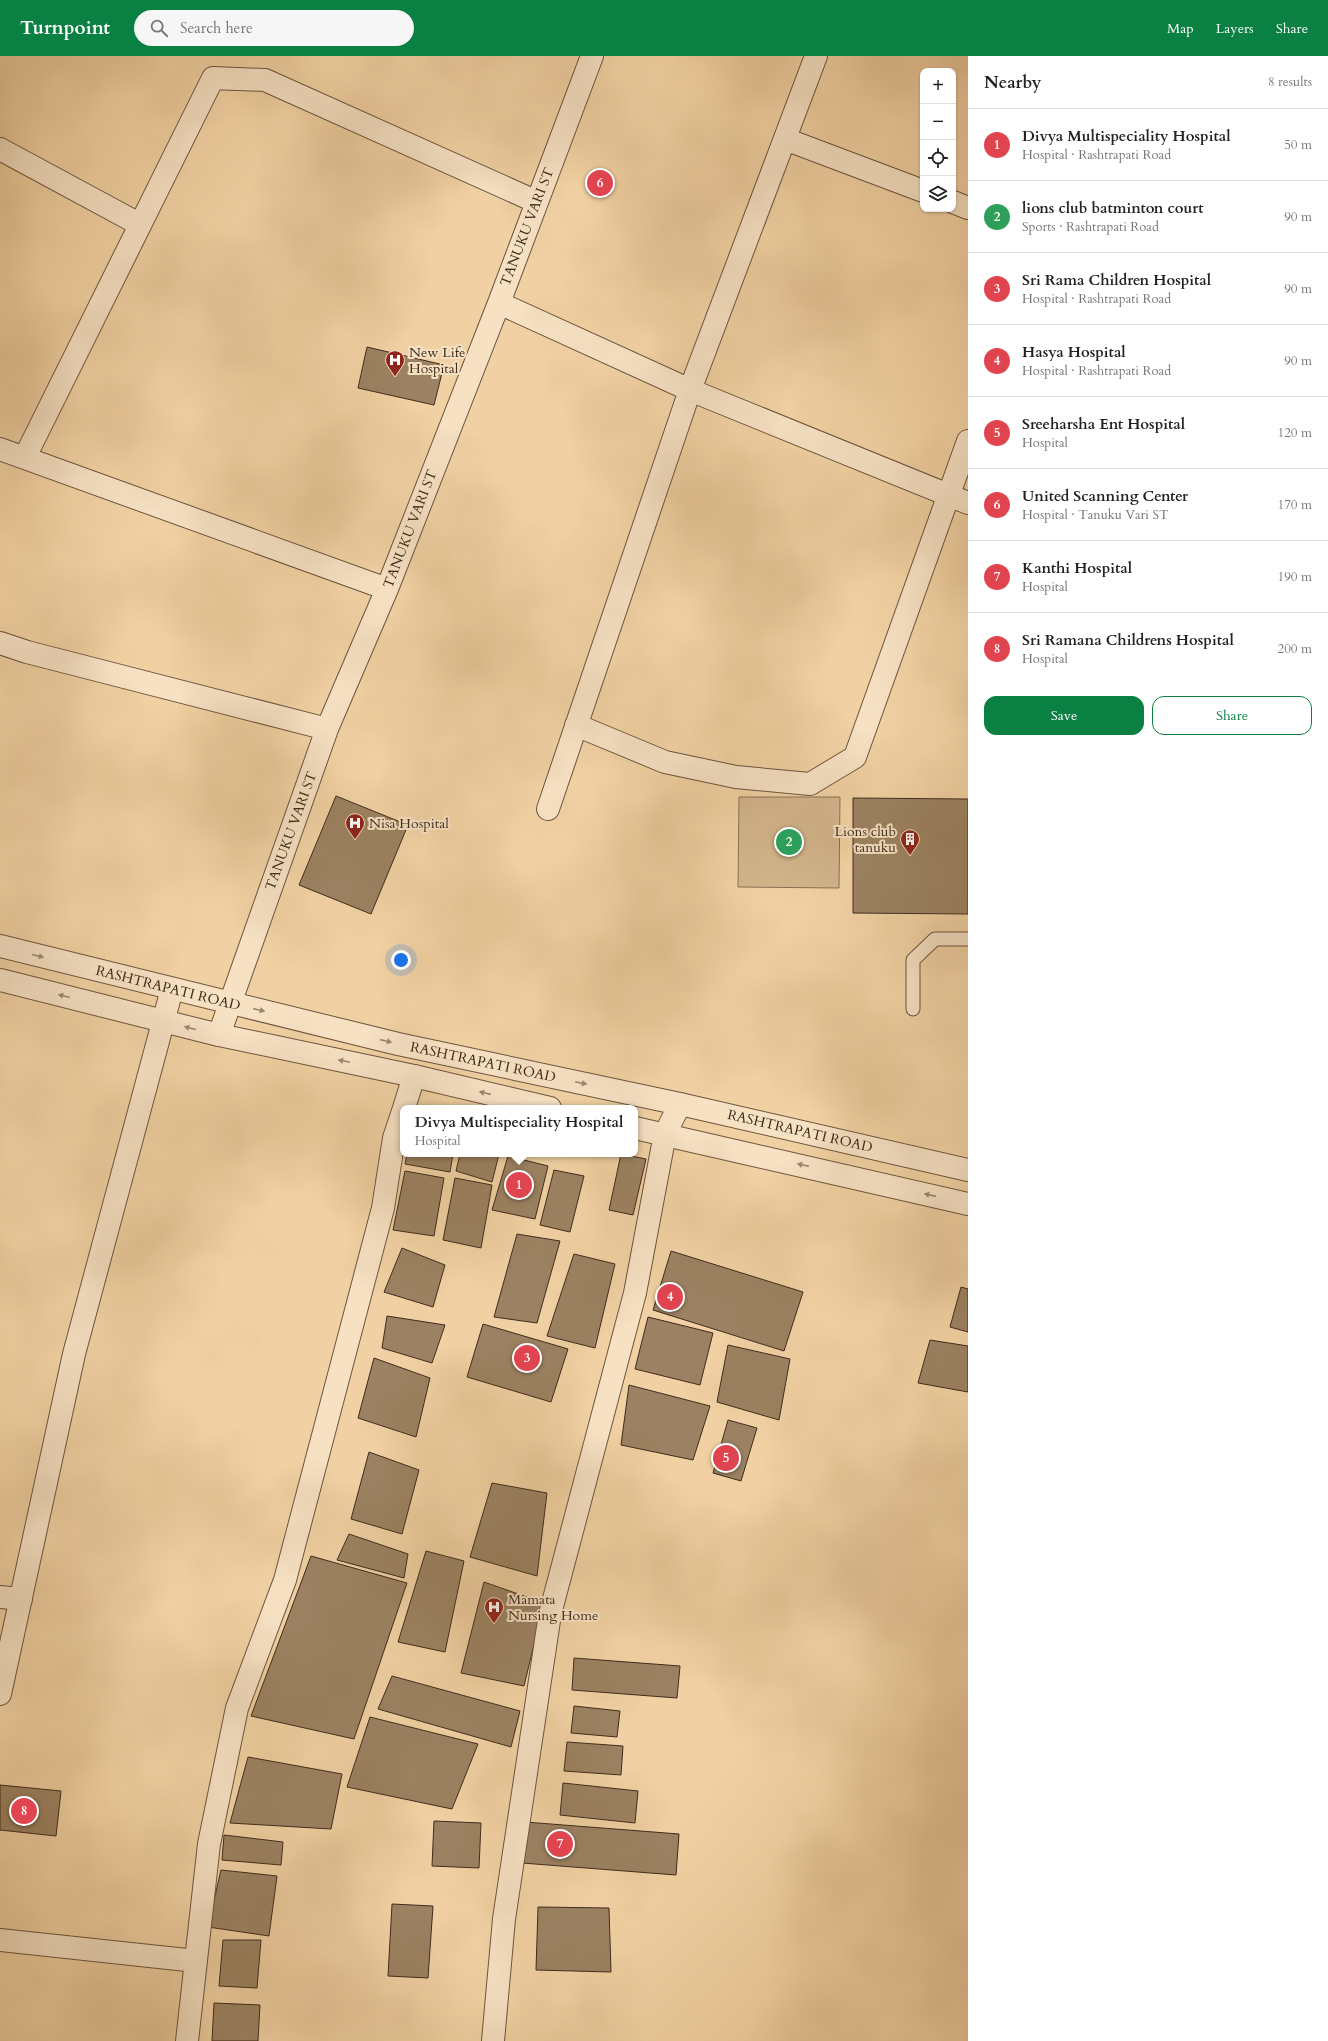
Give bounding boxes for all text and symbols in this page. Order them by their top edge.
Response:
search box [134,10,414,46]
text: Turnpoint [20,15,110,41]
icon: search [148,17,170,39]
text: Search here [180,18,253,38]
text: Map [1167,19,1194,38]
text: Layers [1216,19,1254,38]
text: Share [1276,19,1308,38]
map controls [920,68,956,212]
button: + [920,68,956,104]
text: Nearby [984,71,1041,94]
text: 8 results [1268,73,1312,91]
button: − [920,104,956,140]
text: Divya Multispeciality Hospital [1022,126,1231,146]
text: 1 [994,136,1000,154]
text: 50 m [1284,136,1312,154]
button: locate [920,140,956,176]
text: Hospital · Rashtrapati Road [1022,146,1171,164]
street label: TANUKU VARI ST [496,165,558,289]
pin: 6 [587,168,613,198]
button: layers [920,176,956,212]
text: lions club batminton court [1022,198,1204,218]
text: 2 [994,208,1000,226]
text: 90 m [1284,208,1312,226]
text: Sports · Rashtrapati Road [1022,218,1159,236]
text: Sri Rama Children Hospital [1022,270,1211,290]
text: 3 [994,280,1000,298]
text: 90 m [1284,280,1312,298]
text: Hospital · Rashtrapati Road [1022,290,1171,308]
text: Hasya Hospital [1022,342,1126,362]
place label: New Life Hospital [409,343,465,378]
hospital icon: New Life Hospital [384,349,406,377]
text: 4 [994,352,1000,370]
text: 90 m [1284,352,1312,370]
text: Hospital · Rashtrapati Road [1022,362,1171,380]
text: Sreeharsha Ent Hospital [1022,414,1185,434]
text: 5 [994,424,1000,442]
text: 120 m [1278,424,1312,442]
text: Hospital [1022,434,1068,452]
street label: TANUKU VARI ST [379,467,441,591]
text: United Scanning Center [1022,486,1188,506]
text: 6 [994,496,1000,514]
text: 170 m [1278,496,1312,514]
text: Hospital · Tanuku Vari ST [1022,506,1169,524]
text: Kanthi Hospital [1022,558,1132,578]
text: 7 [994,568,1000,586]
text: 190 m [1278,568,1312,586]
text: Hospital [1022,578,1068,596]
text: Sri Ramana Childrens Hospital [1022,630,1234,650]
text: 8 [994,640,1000,658]
text: 200 m [1278,640,1312,658]
text: Hospital [1022,650,1068,668]
button: Save [984,696,1144,735]
button: Share [1152,696,1312,735]
street label: TANUKU VARI ST [261,769,321,893]
hospital icon: Nisa Hospital [344,812,366,840]
place label: Nisa Hospital [369,814,449,833]
place label: Lions club tanuku [834,822,896,857]
pin: 2 [776,827,802,857]
building icon: Lions club tanuku [899,828,921,856]
your location [391,950,411,970]
one-way arrow [32,953,44,959]
street label: RASHTRAPATI ROAD [94,961,242,1015]
one-way arrow [58,993,70,999]
one-way arrow [253,1008,265,1014]
one-way arrow [184,1024,196,1030]
street label: RASHTRAPATI ROAD [408,1037,558,1087]
one-way arrow [379,1038,392,1044]
one-way arrow [338,1058,351,1064]
one-way arrow [575,1080,587,1086]
one-way arrow [479,1089,491,1095]
popup [400,1105,638,1157]
street label: RASHTRAPATI ROAD [726,1105,874,1157]
text: Divya Multispeciality Hospital [415,1112,623,1132]
text: Hospital [415,1132,461,1150]
one-way arrow [797,1162,810,1168]
pin: 1 [506,1170,532,1200]
one-way arrow [924,1191,936,1197]
pin: 4 [657,1282,683,1312]
pin: 3 [514,1343,540,1373]
pin: 5 [713,1443,739,1473]
place label: Mamata Nursing Home [508,1590,598,1625]
hospital icon: Mamata Nursing Home [483,1596,505,1624]
pin: 8 [11,1796,37,1826]
pin: 7 [547,1829,573,1859]

